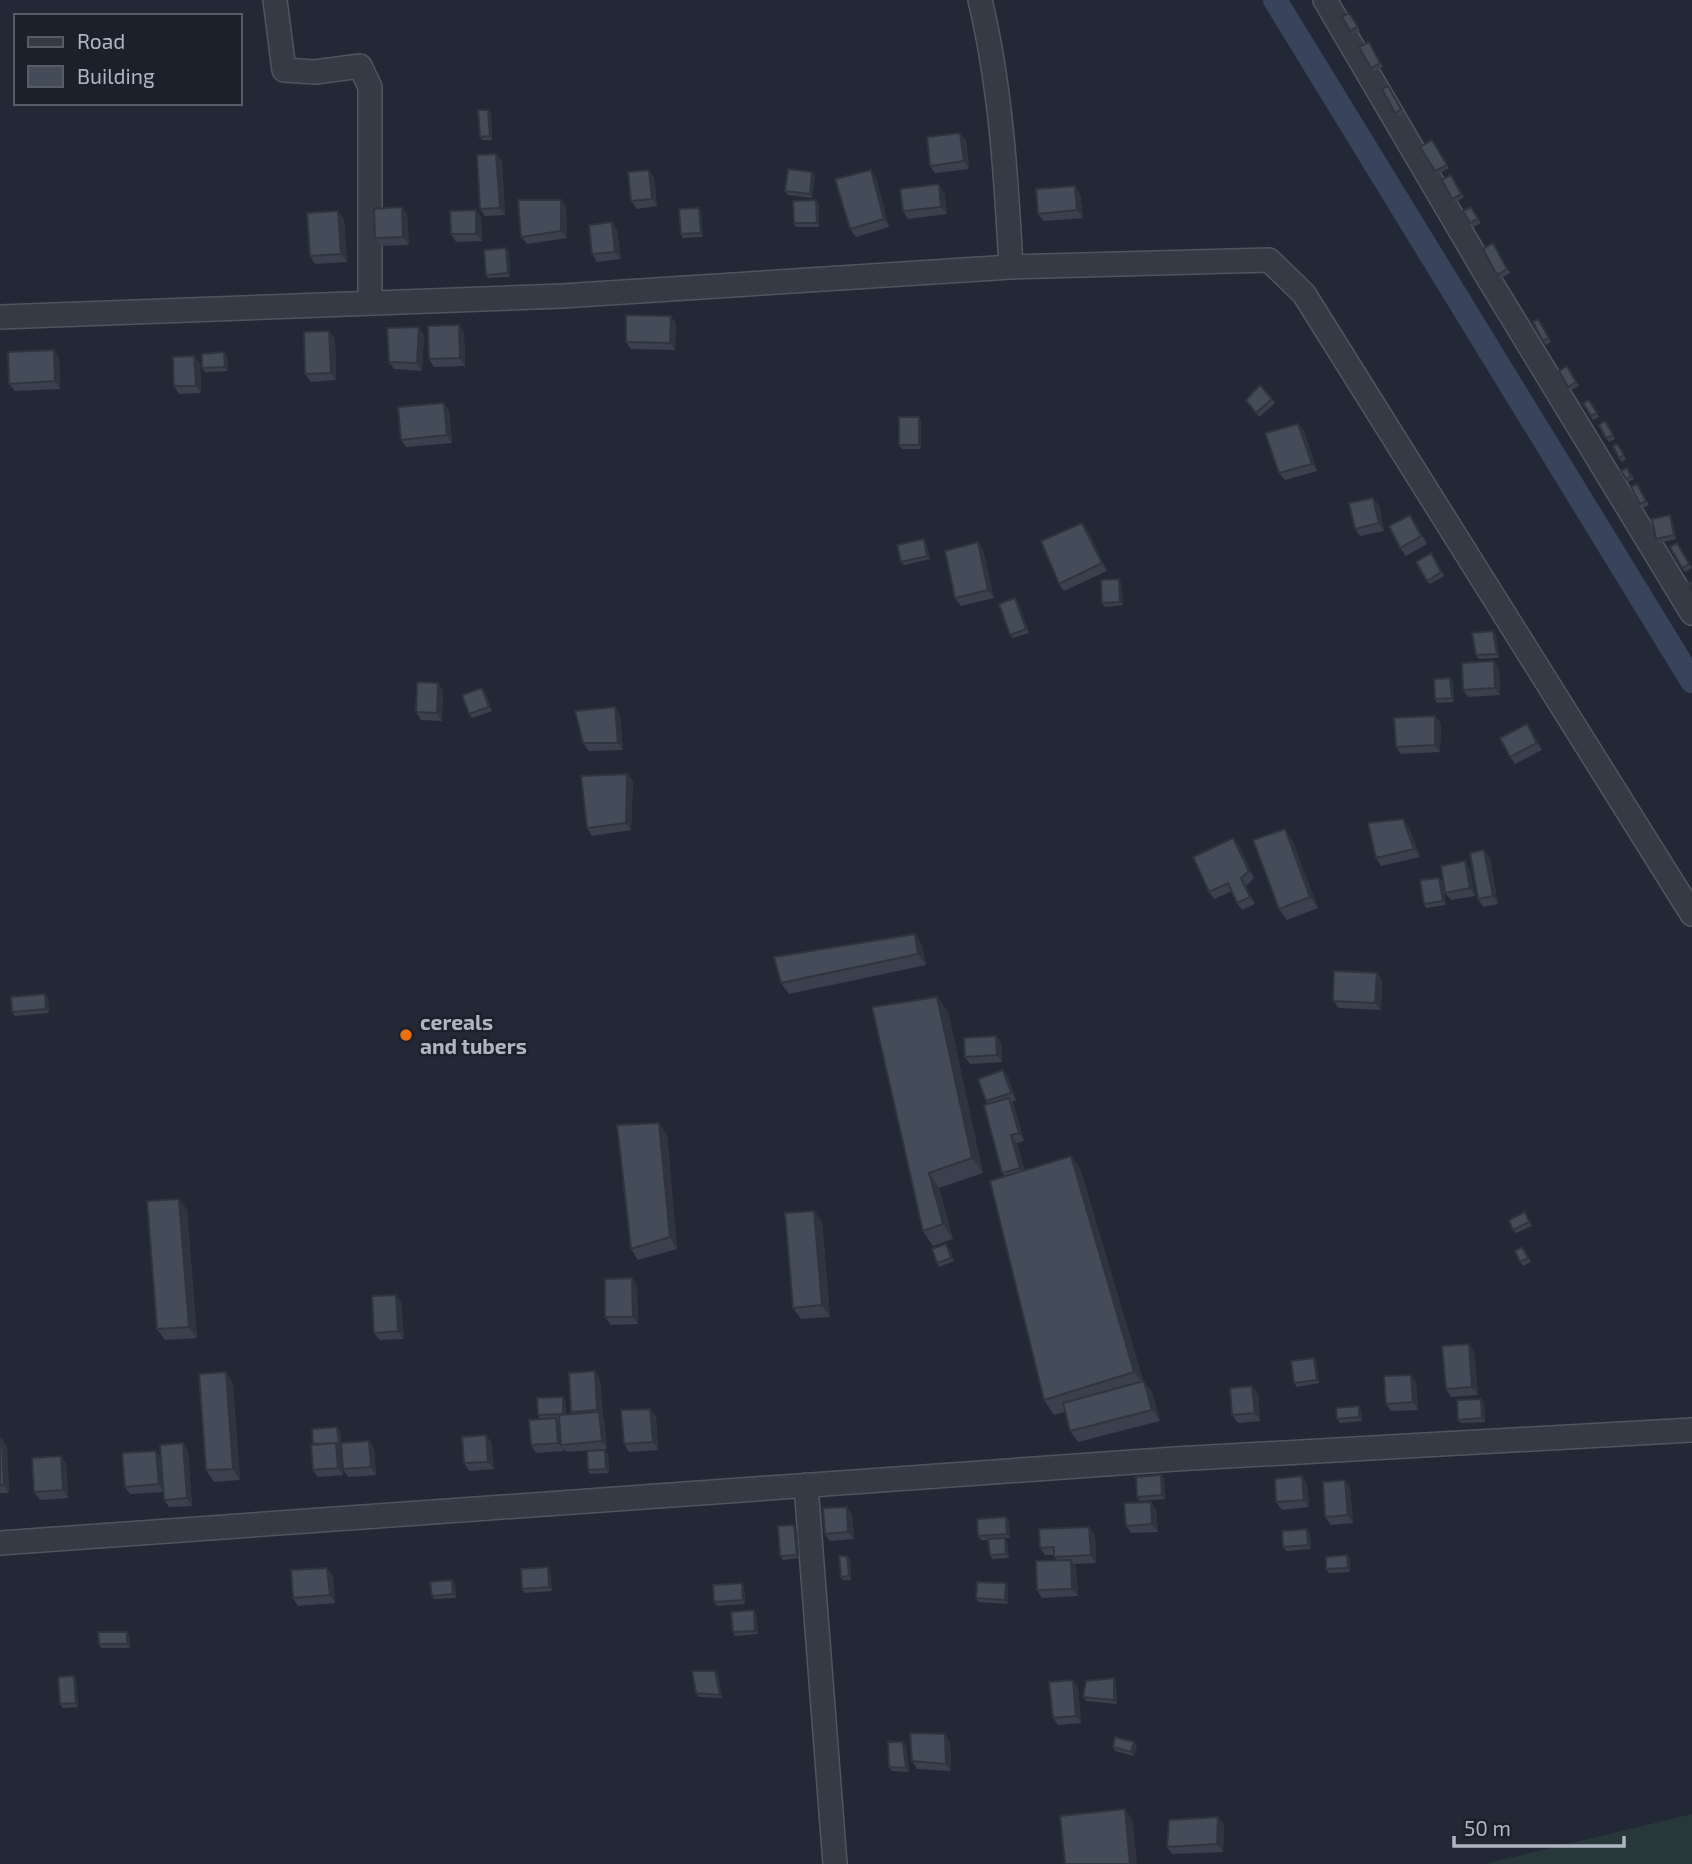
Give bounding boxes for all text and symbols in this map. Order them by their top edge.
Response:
legend [14,14,242,105]
text: Road [77,28,125,53]
text: Building [77,63,155,88]
place label: cereals and tubers [420,1009,527,1058]
marker: cereals and tubers [398,1027,414,1043]
scale bar [1454,1804,1624,1848]
text: 50 m [1464,1815,1511,1840]

